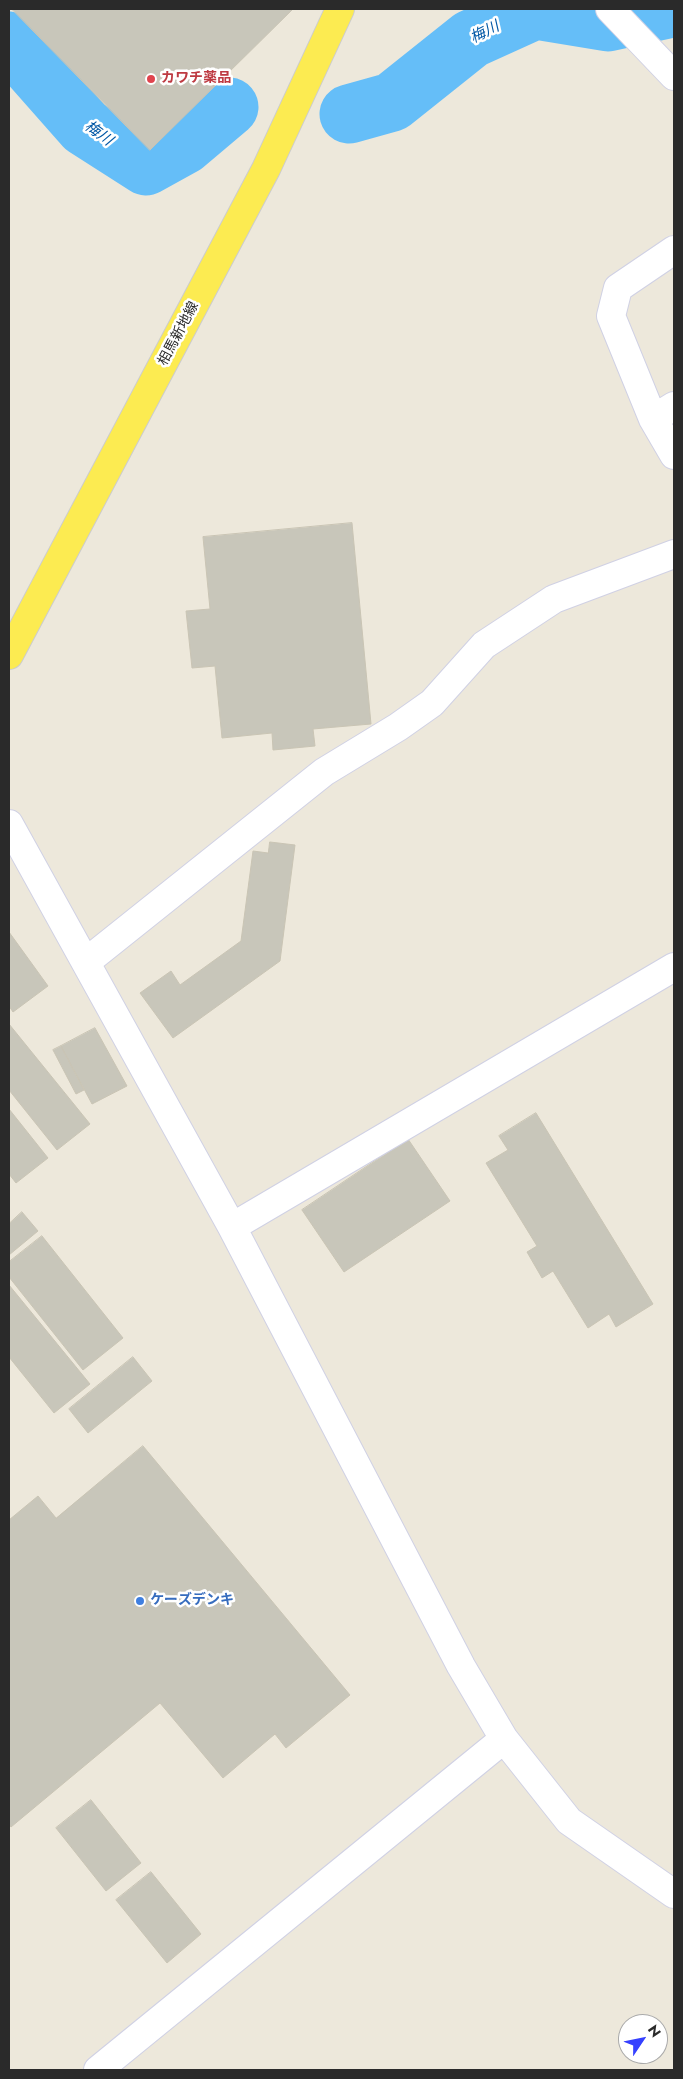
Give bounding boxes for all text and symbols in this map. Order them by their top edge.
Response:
water label: 梅川 [468,18,502,48]
place label: カワチ薬品 [161,71,231,87]
marker: カワチ薬品 [145,73,157,85]
water label: 梅川 [81,118,115,150]
street label: 相馬新地線 [155,299,203,369]
place label: ケーズデンキ [150,1593,234,1609]
marker: ケーズデンキ [134,1595,146,1607]
north arrow [618,2014,668,2064]
text: N [643,2021,666,2041]

